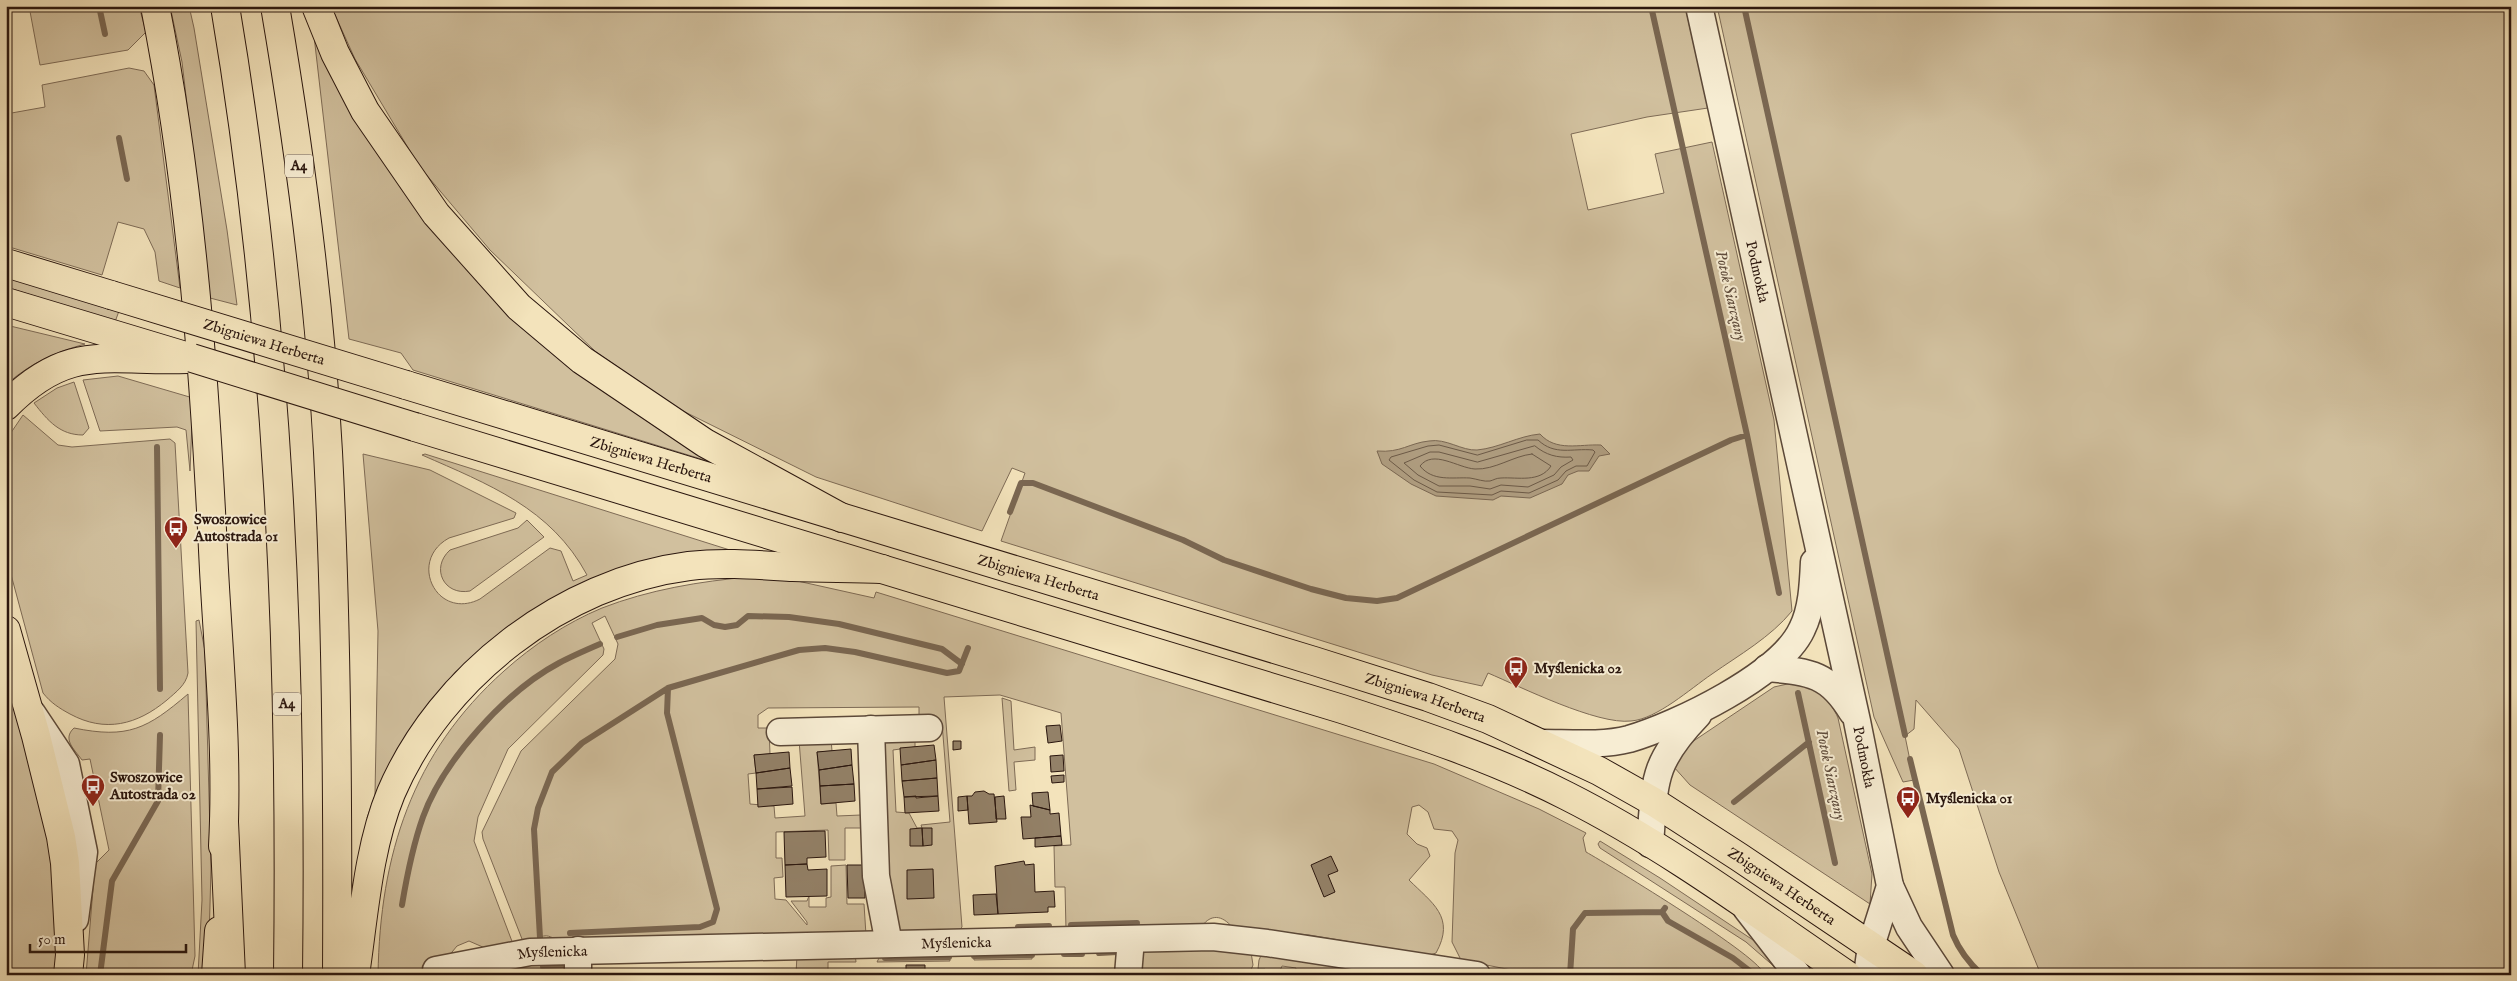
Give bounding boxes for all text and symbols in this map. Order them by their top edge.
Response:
road number: A4 [285,154,313,178]
street label: Podmokła [1742,239,1774,305]
water label: Potok Siarczany [1710,249,1750,344]
street label: Zbigniewa Herberta [201,314,328,369]
street label: Zbigniewa Herberta [588,432,715,487]
place label: Swoszowice Autostrada 01 [193,510,279,546]
bus stop icon: Swoszowice Autostrada 01 [163,515,189,549]
street label: Zbigniewa Herberta [975,550,1102,605]
bus stop icon: Myślenicka 02 [1503,655,1529,689]
place label: Myślenicka 02 [1534,659,1622,678]
street label: Zbigniewa Herberta [1362,668,1489,727]
road number: A4 [273,692,301,716]
street label: Podmokła [1849,724,1880,790]
water label: Potok Siarczany [1811,728,1850,823]
place label: Swoszowice Autostrada 02 [109,768,196,804]
bus stop icon: Swoszowice Autostrada 02 [80,773,106,807]
bus stop icon: Myślenicka 01 [1895,785,1921,819]
place label: Myślenicka 01 [1926,789,2013,808]
street label: Zbigniewa Herberta [1724,843,1840,929]
scale bar [30,921,186,953]
text: 50 m [38,930,66,949]
street label: Myślenicka [921,932,992,953]
street label: Myślenicka [516,941,588,964]

